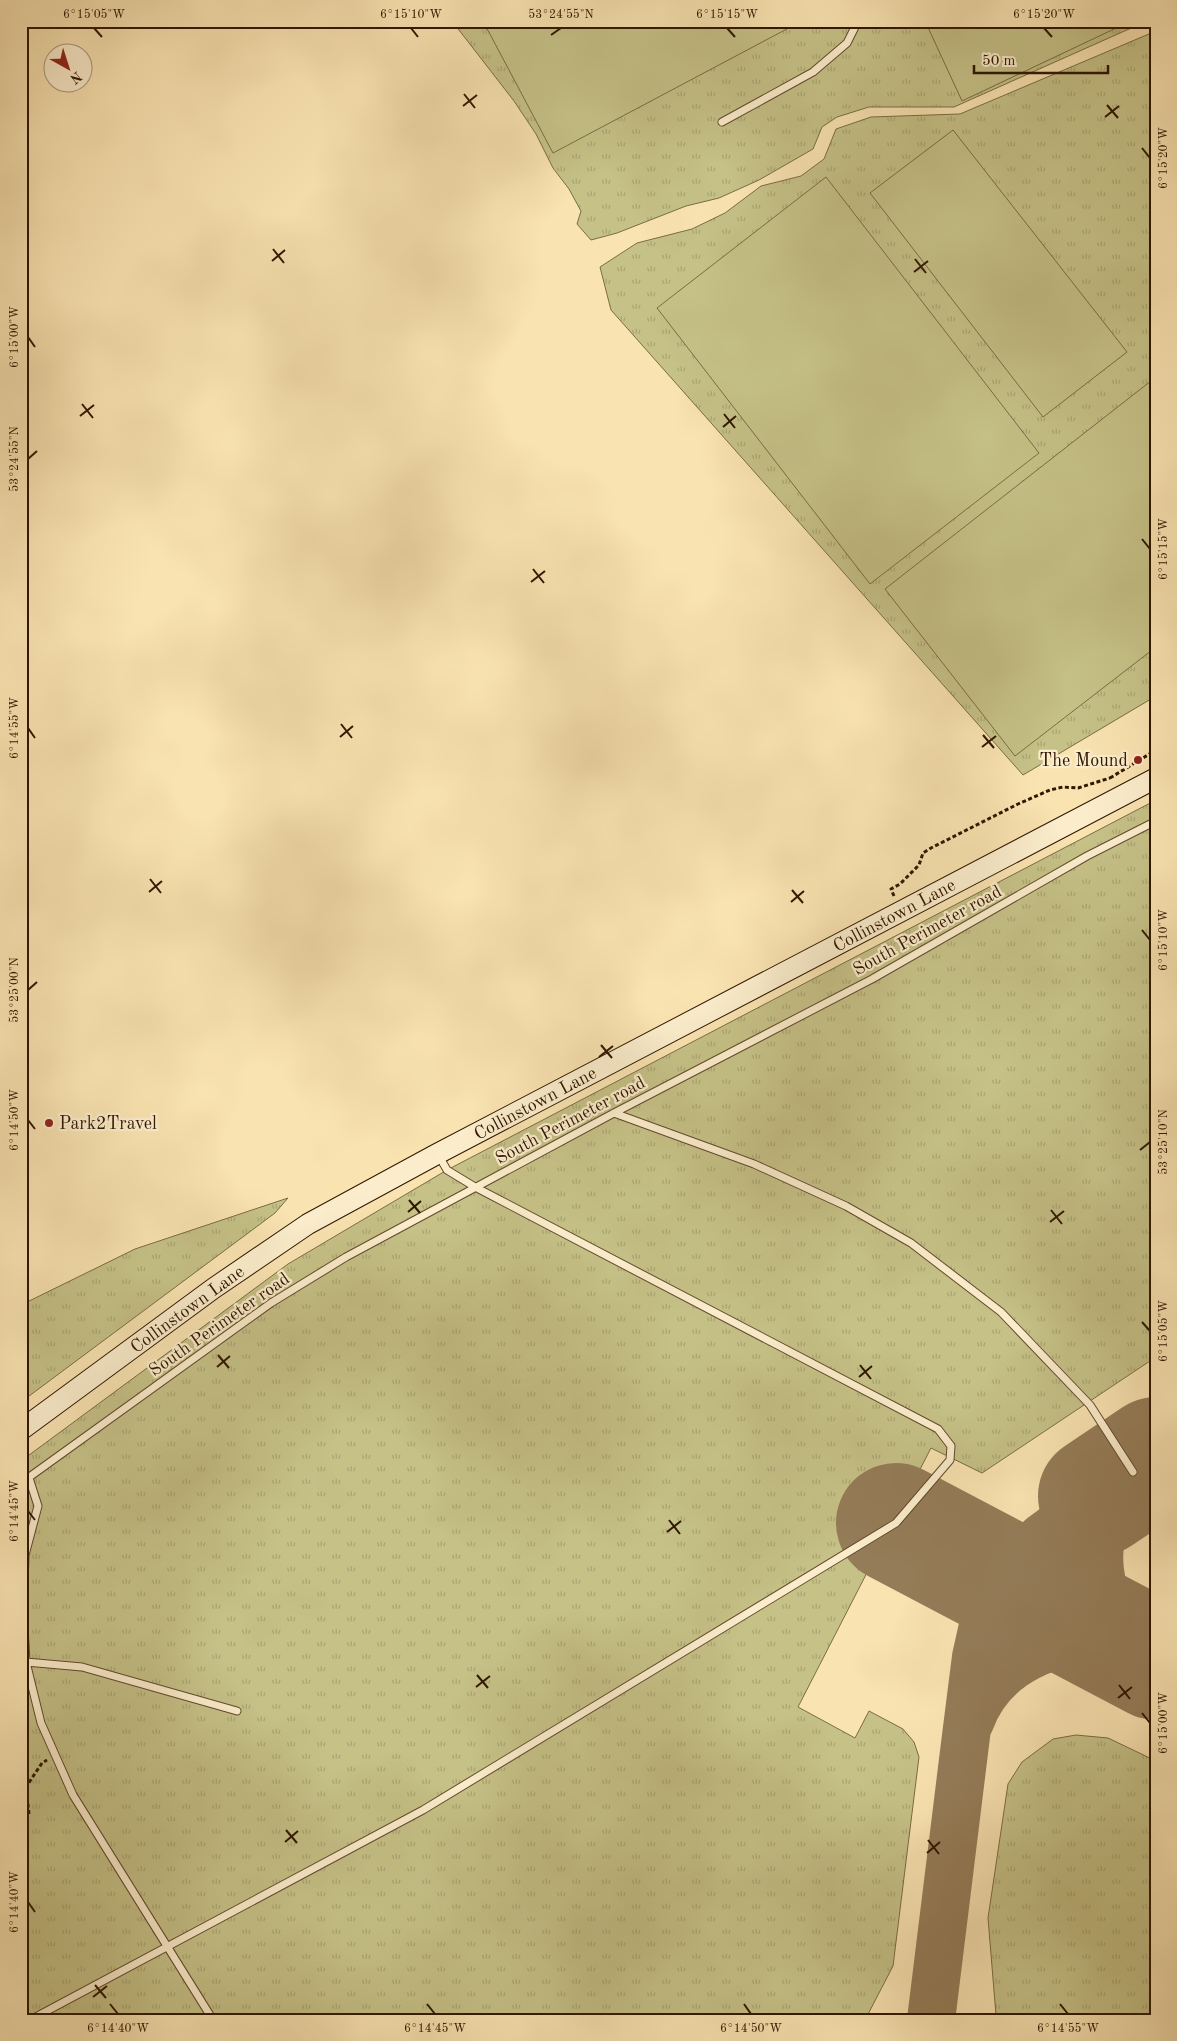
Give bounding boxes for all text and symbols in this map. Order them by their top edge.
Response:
text: 6°15'05"W [63,8,125,21]
text: 6°15'10"W [380,8,442,21]
text: 53°24'55"N [528,8,594,21]
text: 6°15'15"W [696,8,758,21]
text: 6°15'20"W [1013,8,1075,21]
north arrow [42,42,92,92]
scale bar [974,42,1108,74]
text: 50 m [982,54,1016,69]
text: N [67,69,84,86]
text: 6°15'20"W [1157,127,1170,189]
text: 6°15'00"W [8,306,21,368]
text: 53°24'55"N [8,426,21,492]
text: 6°15'15"W [1157,518,1170,580]
text: 6°14'55"W [8,697,21,759]
place label: The Mound [1039,752,1128,770]
marker: The Mound [1132,754,1144,766]
street label: Collinstown Lane [830,876,959,956]
street label: South Perimeter road [850,883,1005,979]
text: 6°15'10"W [1157,909,1170,971]
text: 53°25'00"N [8,957,21,1023]
street label: Collinstown Lane [471,1064,600,1144]
street label: South Perimeter road [493,1074,648,1168]
text: 6°14'50"W [8,1089,21,1151]
text: 53°25'10"N [1157,1109,1170,1175]
place label: Park2Travel [59,1115,157,1133]
marker: Park2Travel [43,1117,55,1129]
street label: Collinstown Lane [127,1263,248,1357]
street label: South Perimeter road [146,1270,293,1380]
text: 6°15'05"W [1157,1300,1170,1362]
text: 6°14'45"W [8,1480,21,1542]
text: 6°15'00"W [1157,1692,1170,1754]
text: 6°14'40"W [9,1871,21,1933]
text: 6°14'45"W [404,2022,466,2035]
text: 6°14'50"W [720,2022,782,2035]
text: 6°14'55"W [1037,2022,1099,2035]
text: 6°14'40"W [87,2023,149,2035]

